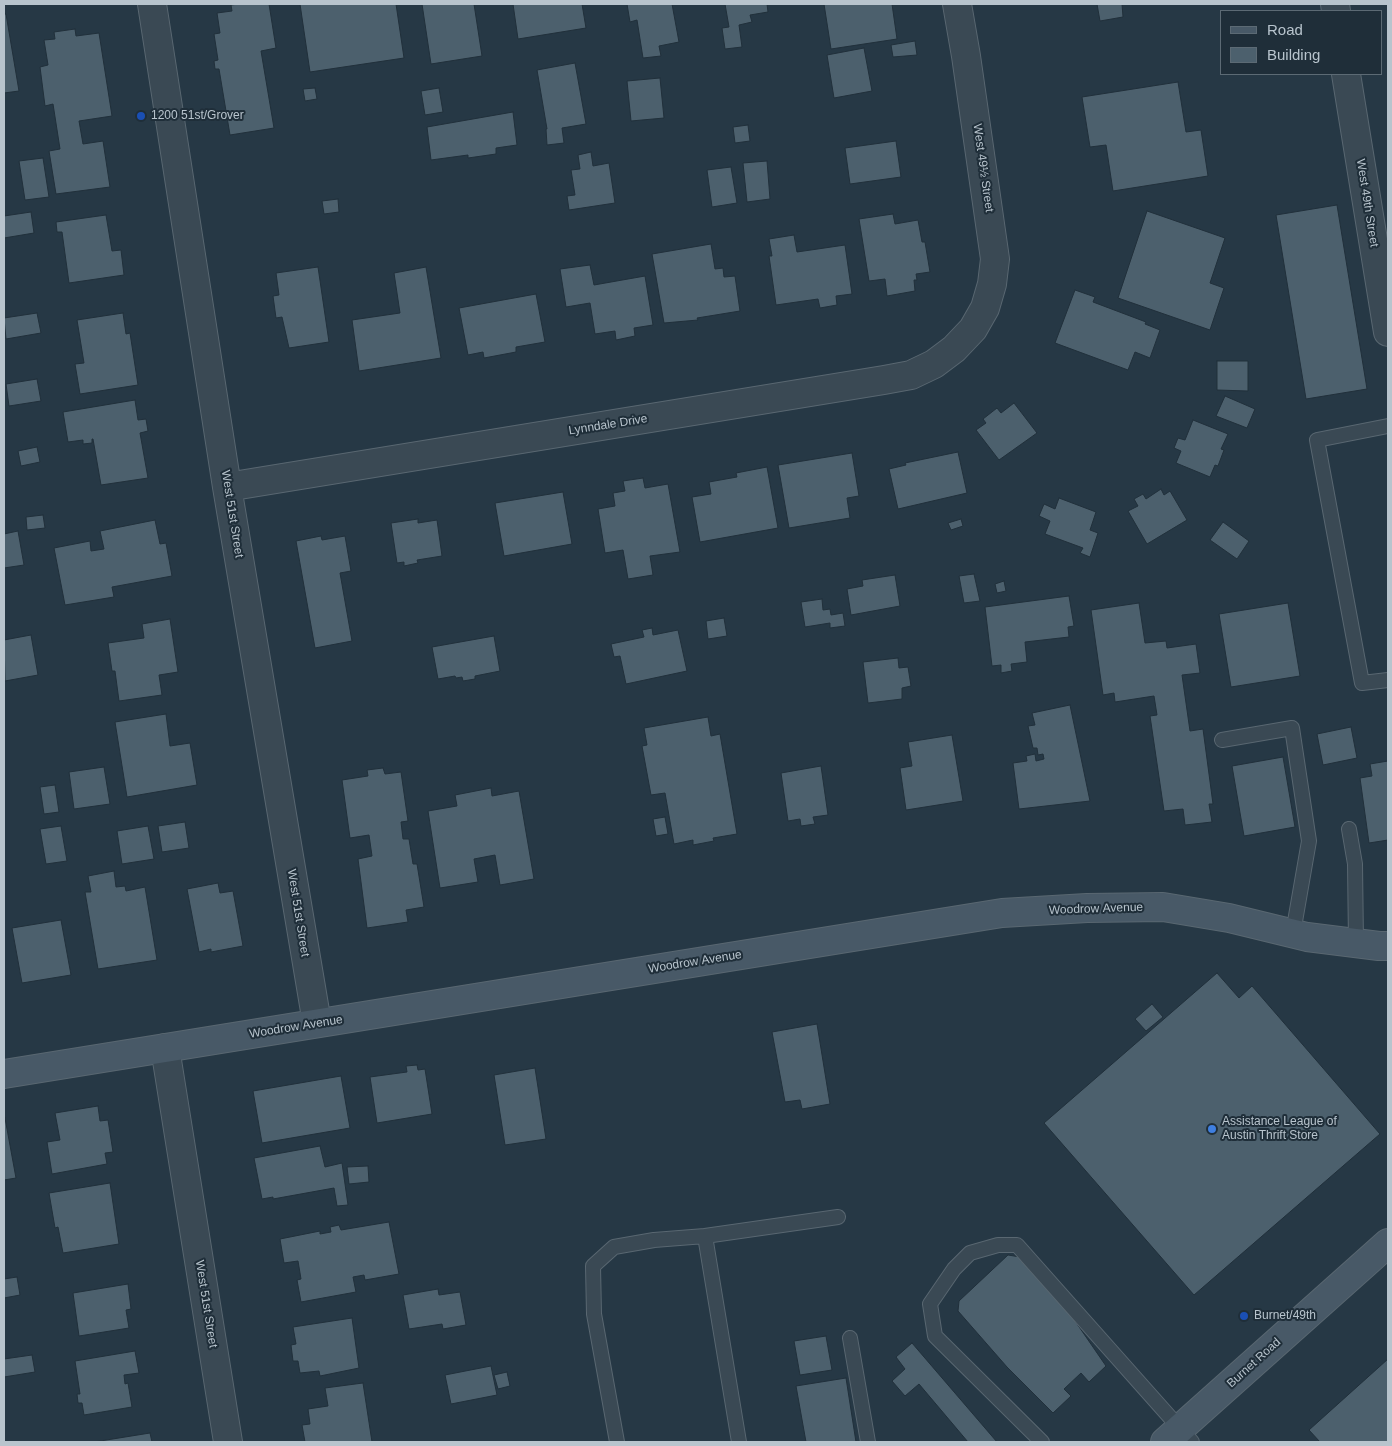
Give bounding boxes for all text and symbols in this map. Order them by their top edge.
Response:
legend [1220,10,1382,75]
text: Road [1267,21,1303,38]
text: Building [1267,46,1320,63]
place label: 1200 51st/Grover [151,109,244,123]
marker: 1200 51st/Grover [135,110,147,122]
street label: West 49½ Street [970,123,996,213]
street label: West 49th Street [1353,158,1381,248]
street label: Lynndale Drive [568,412,648,438]
street label: West 51st Street [218,469,246,559]
street label: West 51st Street [284,868,312,958]
street label: Woodrow Avenue [1049,900,1143,918]
street label: Woodrow Avenue [647,948,743,976]
street label: Woodrow Avenue [248,1013,344,1041]
place label: Assistance League of Austin Thrift Store [1222,1115,1337,1143]
marker: Assistance League of Austin Thrift Store [1206,1123,1218,1135]
street label: West 51st Street [192,1259,220,1349]
place label: Burnet/49th [1254,1309,1316,1323]
marker: Burnet/49th [1238,1310,1250,1322]
street label: Burnet Road [1224,1335,1284,1391]

